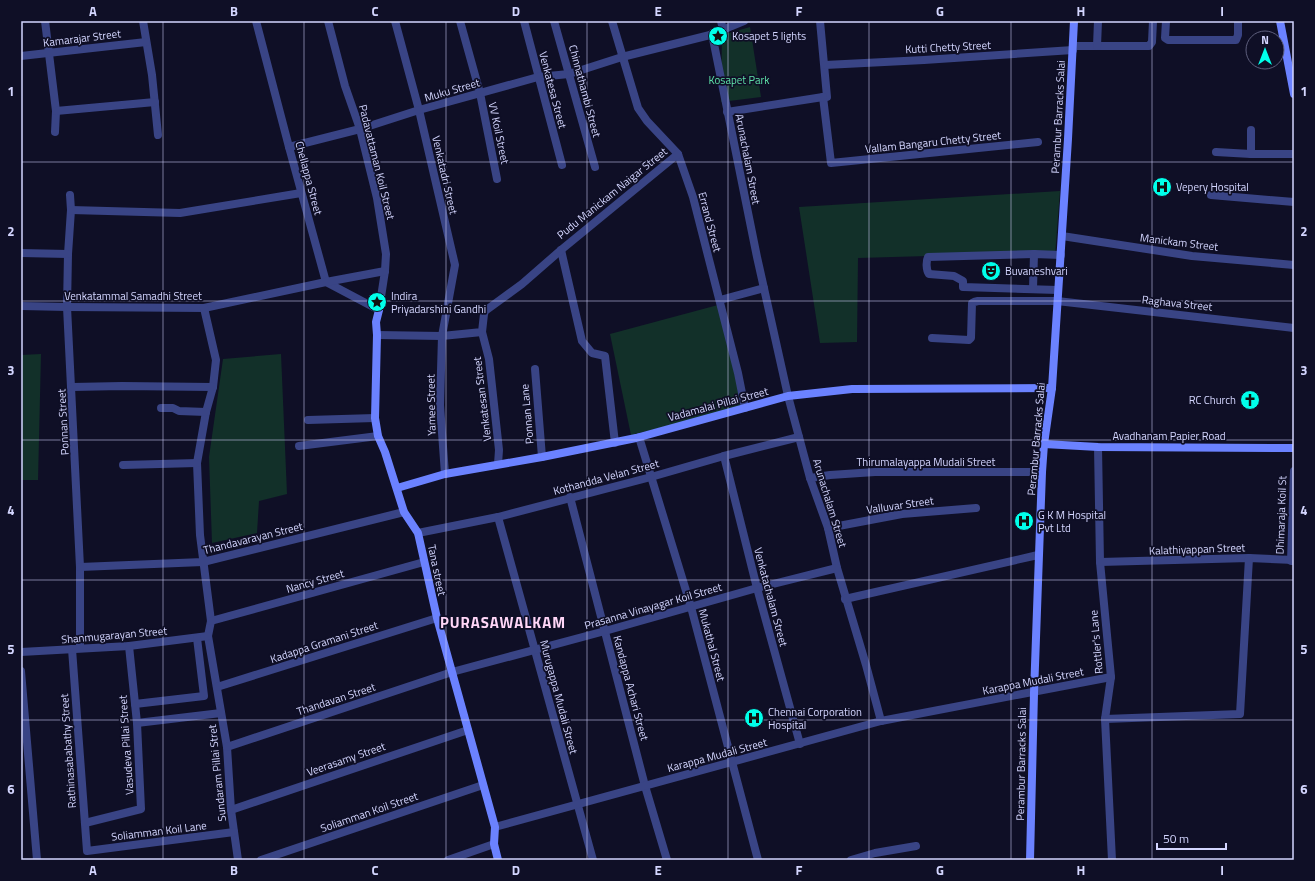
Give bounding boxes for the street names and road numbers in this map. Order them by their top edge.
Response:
street label: Kamarajar Street [42,25,122,51]
street label: Kutti Chetty Street [905,37,991,57]
street label: Chinnathambi Street [565,43,605,139]
street label: Venkatesa Street [535,50,571,130]
street label: Perambur Barracks Salai [1047,60,1069,174]
street label: Muku Street [422,74,482,106]
street label: VV Koil Street [485,101,513,166]
street label: Padavattaman Koil Street [355,103,399,221]
street label: Arunachalam Street [731,112,765,206]
street label: Vallam Bangaru Chetty Street [864,127,1002,157]
street label: Venkatadri Street [428,134,462,216]
street label: Chellappa Street [291,139,327,217]
street label: Pudu Manickam Naigar Street [553,143,671,243]
street label: Errand Street [694,190,726,254]
street label: Manickam Street [1139,229,1219,255]
street label: Venkatammal Samadhi Street [64,288,202,304]
street label: Raghava Street [1141,291,1213,315]
street label: Venkatesan Street [469,356,495,442]
street label: Yamee Street [422,374,440,436]
street label: Perambur Barracks Salai [1023,382,1049,496]
street label: Ponnan Lane [516,383,538,445]
street label: Vadamalai Pillai Street [666,383,770,425]
street label: Ponnan Street [53,388,73,456]
street label: Avadhanam Papier Road [1112,428,1226,444]
street label: Thirumalayappa Mudali Street [857,454,996,470]
street label: Kothandda Velan Street [551,455,661,499]
street label: Arunachalam Street [809,457,851,549]
street label: Dhimaraja Koil St [1272,475,1290,555]
street label: Valluvar Street [865,492,935,518]
street label: Thandavarayan Street [202,518,304,558]
street label: Kalathiyappan Street [1148,539,1246,559]
street label: Tana street [424,543,450,597]
street label: Venkatachalam Street [750,546,792,648]
street label: Nancy Street [284,565,346,597]
street label: Prasanna Vinayagar Koil Street [582,579,724,633]
street label: Mukathal Street [695,607,729,683]
street label: Rottler's Lane [1085,609,1107,675]
street label: Kadappa Gramani Street [268,617,380,667]
street label: Shanmugarayan Street [60,622,168,648]
street label: Kandappa Achari Street [609,634,653,742]
street label: Murugappa Mudali Street [536,638,582,756]
street label: Karappa Mudali Street [981,663,1085,699]
street label: Thandavan Street [295,679,377,719]
street label: Rathinasababathy Street [56,693,80,809]
street label: Vasudeva Pillai Street [115,695,137,795]
street label: Perambur Barracks Salai [1012,707,1030,821]
street label: Sundaram Pillai Stret [204,724,230,822]
street label: Karappa Mudali Street [665,734,769,776]
street label: Veerasamy Street [304,738,388,780]
street label: Soliamman Koil Street [318,788,420,836]
street label: Soliamman Koil Lane [110,817,208,845]

